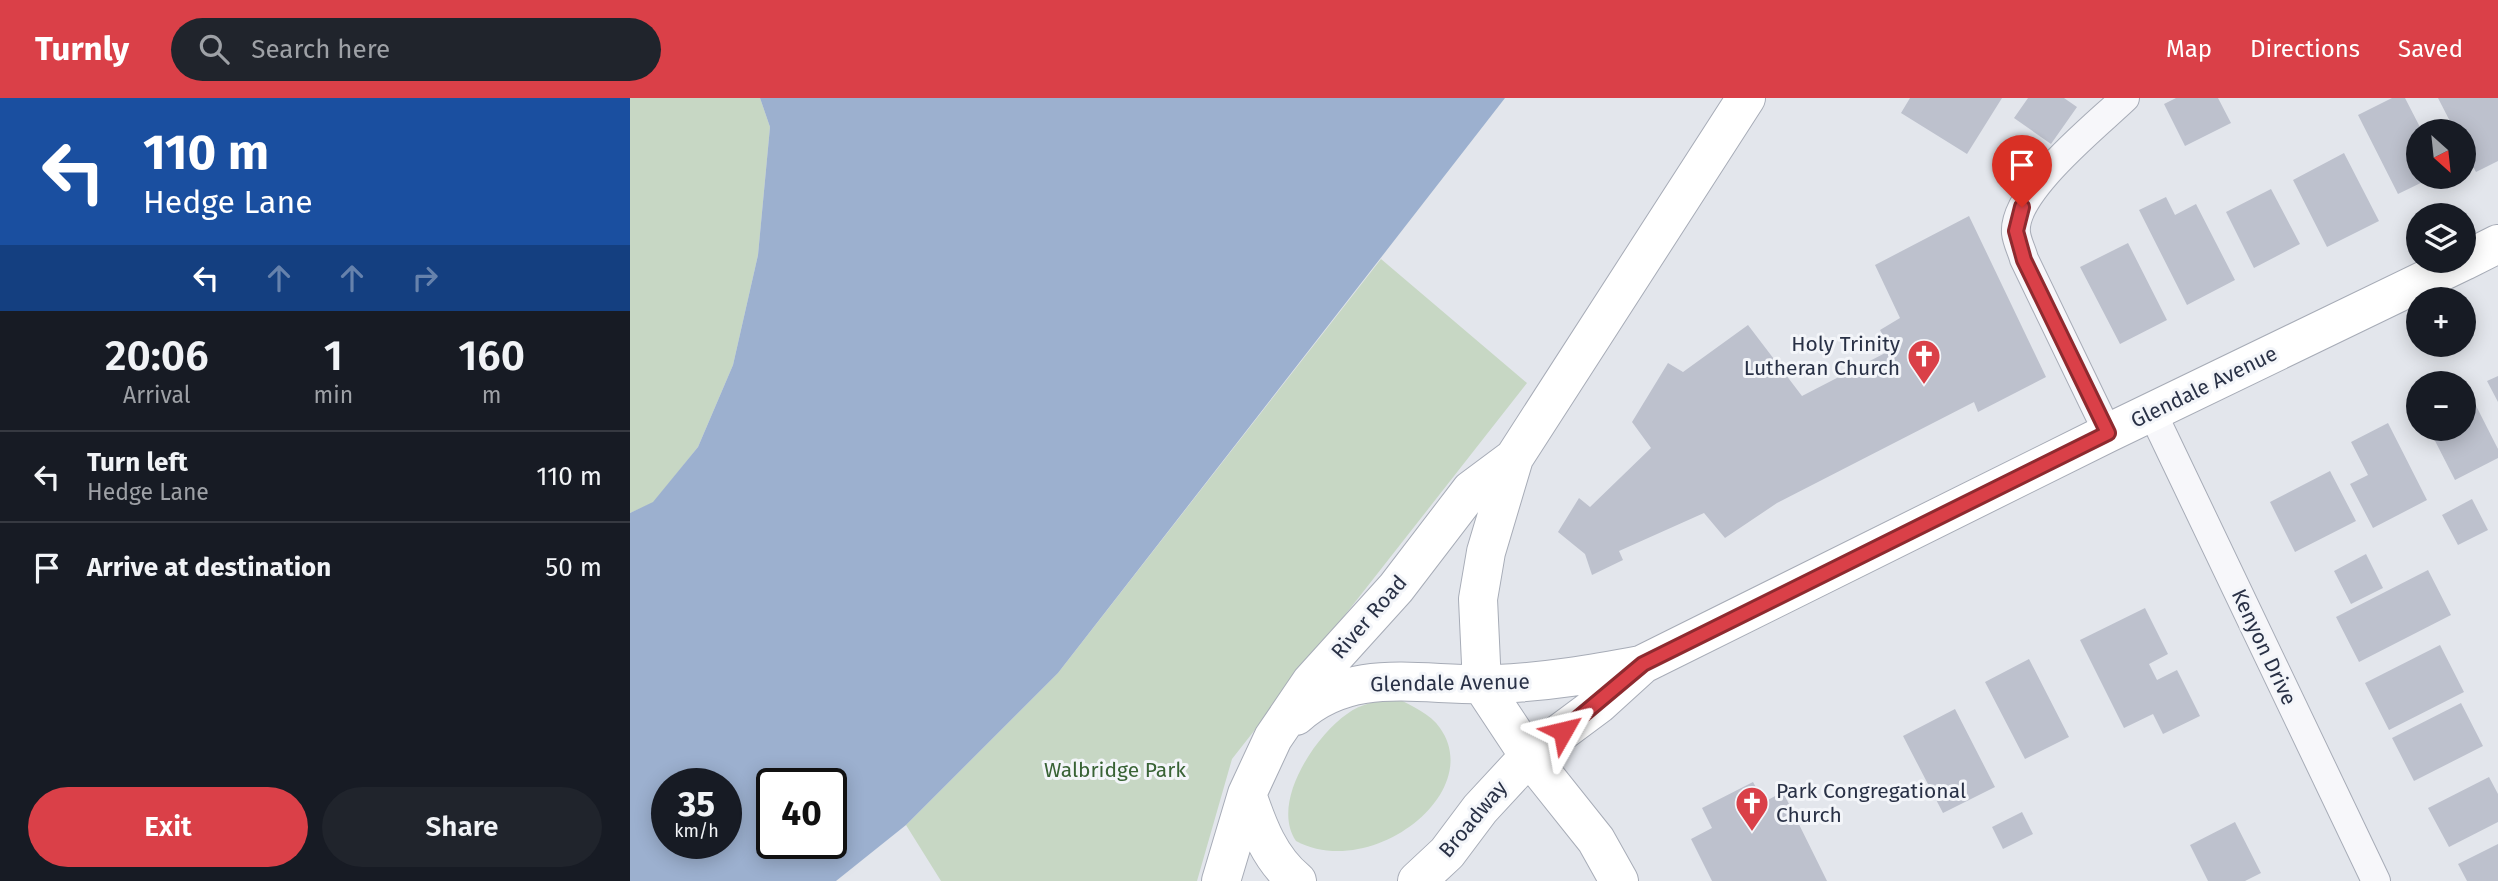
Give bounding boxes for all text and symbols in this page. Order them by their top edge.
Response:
search box [171,18,661,81]
text: Turnly [35,29,129,69]
icon: search [195,30,233,68]
text: Search here [251,34,390,65]
text: Map [2166,35,2212,63]
text: Directions [2250,35,2360,63]
text: Saved [2398,35,2463,63]
north arrow [2406,119,2476,189]
map controls [2406,119,2476,441]
text: 110 m [143,123,269,182]
icon: left [28,126,119,217]
pin [1992,135,2052,207]
icon: arrive [2003,146,2041,184]
text: Hedge Lane [143,183,313,221]
button: layers [2406,203,2476,273]
icon: left [187,259,225,297]
icon: ahead [260,259,298,297]
icon: ahead [333,259,371,297]
icon: right [406,259,444,297]
button: + [2406,287,2476,357]
text: 20:06 [105,331,209,381]
text: 1 [324,331,343,381]
text: 160 [458,331,525,381]
place label: Holy Trinity Lutheran Church [1744,331,1901,381]
church icon: Holy Trinity Lutheran Church [1905,337,1943,386]
street label: Glendale Avenue [2127,340,2281,434]
button: − [2406,371,2476,441]
text: Arrival [123,381,190,409]
text: min [314,381,353,409]
text: m [482,381,501,409]
text: Turn left [87,447,188,478]
icon: left [28,458,66,496]
text: 110 m [536,461,602,492]
text: Hedge Lane [87,478,209,506]
icon: arrive [28,549,66,587]
text: Arrive at destination [87,552,331,583]
text: 50 m [545,552,602,583]
street label: River Road [1326,570,1412,664]
street label: Kenyon Drive [2226,585,2302,709]
street label: Glendale Avenue [1370,669,1530,697]
position arrow [1526,694,1600,768]
park label: Walbridge Park [1044,757,1186,783]
speed limit sign: 40 [756,768,847,859]
street label: Broadway [1433,775,1513,863]
place label: Park Congregational Church [1776,778,1966,828]
text: 35 [678,783,715,825]
church icon: Park Congregational Church [1733,784,1771,833]
button: Exit [28,787,308,867]
button: Share [322,787,602,867]
text: km/h [674,820,719,842]

